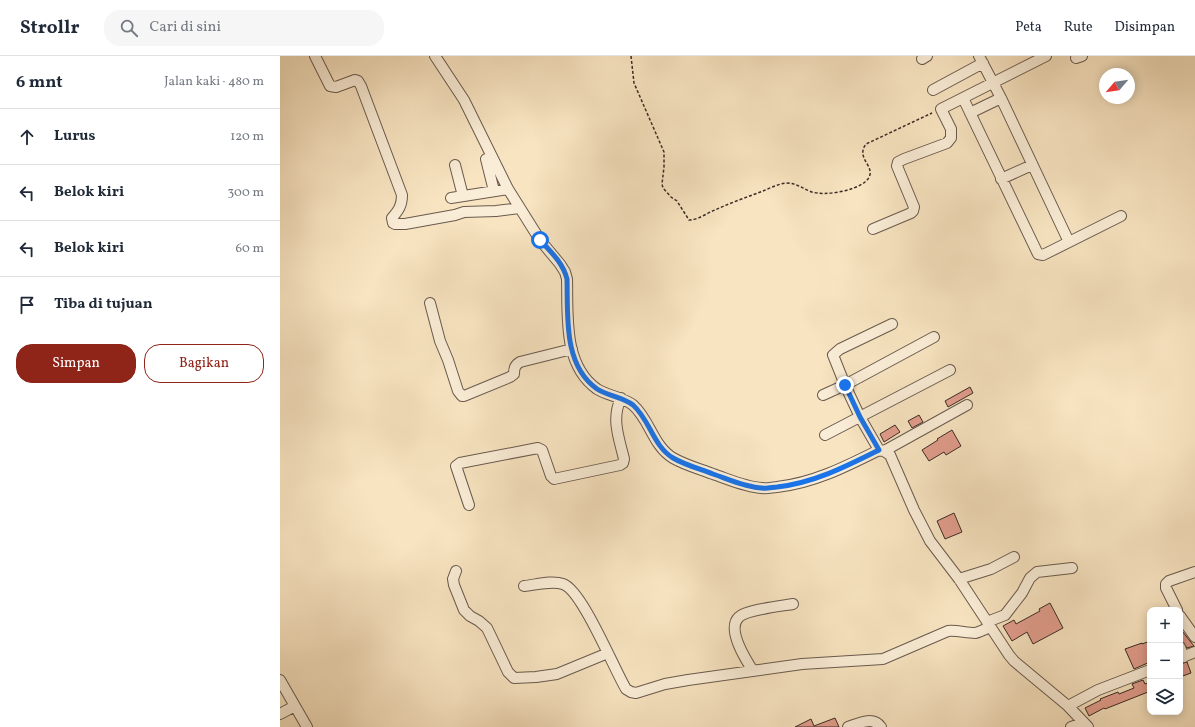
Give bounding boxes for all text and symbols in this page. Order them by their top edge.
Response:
search box [104,10,384,46]
text: Strollr [20,15,80,41]
icon: search [118,17,140,39]
text: Cari di sini [150,17,221,38]
text: Peta [1015,18,1042,37]
text: Rute [1064,18,1093,37]
text: Disimpan [1115,18,1175,37]
north arrow [1099,68,1135,104]
text: 6 mnt [16,71,63,94]
text: Jalan kaki · 480 m [164,73,264,91]
icon: ahead [16,126,38,148]
text: Lurus [54,126,95,147]
text: 120 m [230,128,264,146]
icon: left [16,182,38,204]
text: Belok kiri [54,182,124,203]
text: 300 m [228,184,264,202]
route start [531,231,549,249]
icon: left [16,238,38,260]
text: Belok kiri [54,238,124,259]
text: 60 m [236,240,264,258]
icon: arrive [16,294,38,316]
text: Tiba di tujuan [54,294,153,315]
button: Simpan [16,344,136,383]
button: Bagikan [144,344,264,383]
route end [836,376,854,394]
map controls [1147,607,1183,715]
button: + [1147,607,1183,643]
button: − [1147,643,1183,679]
button: layers [1147,679,1183,715]

